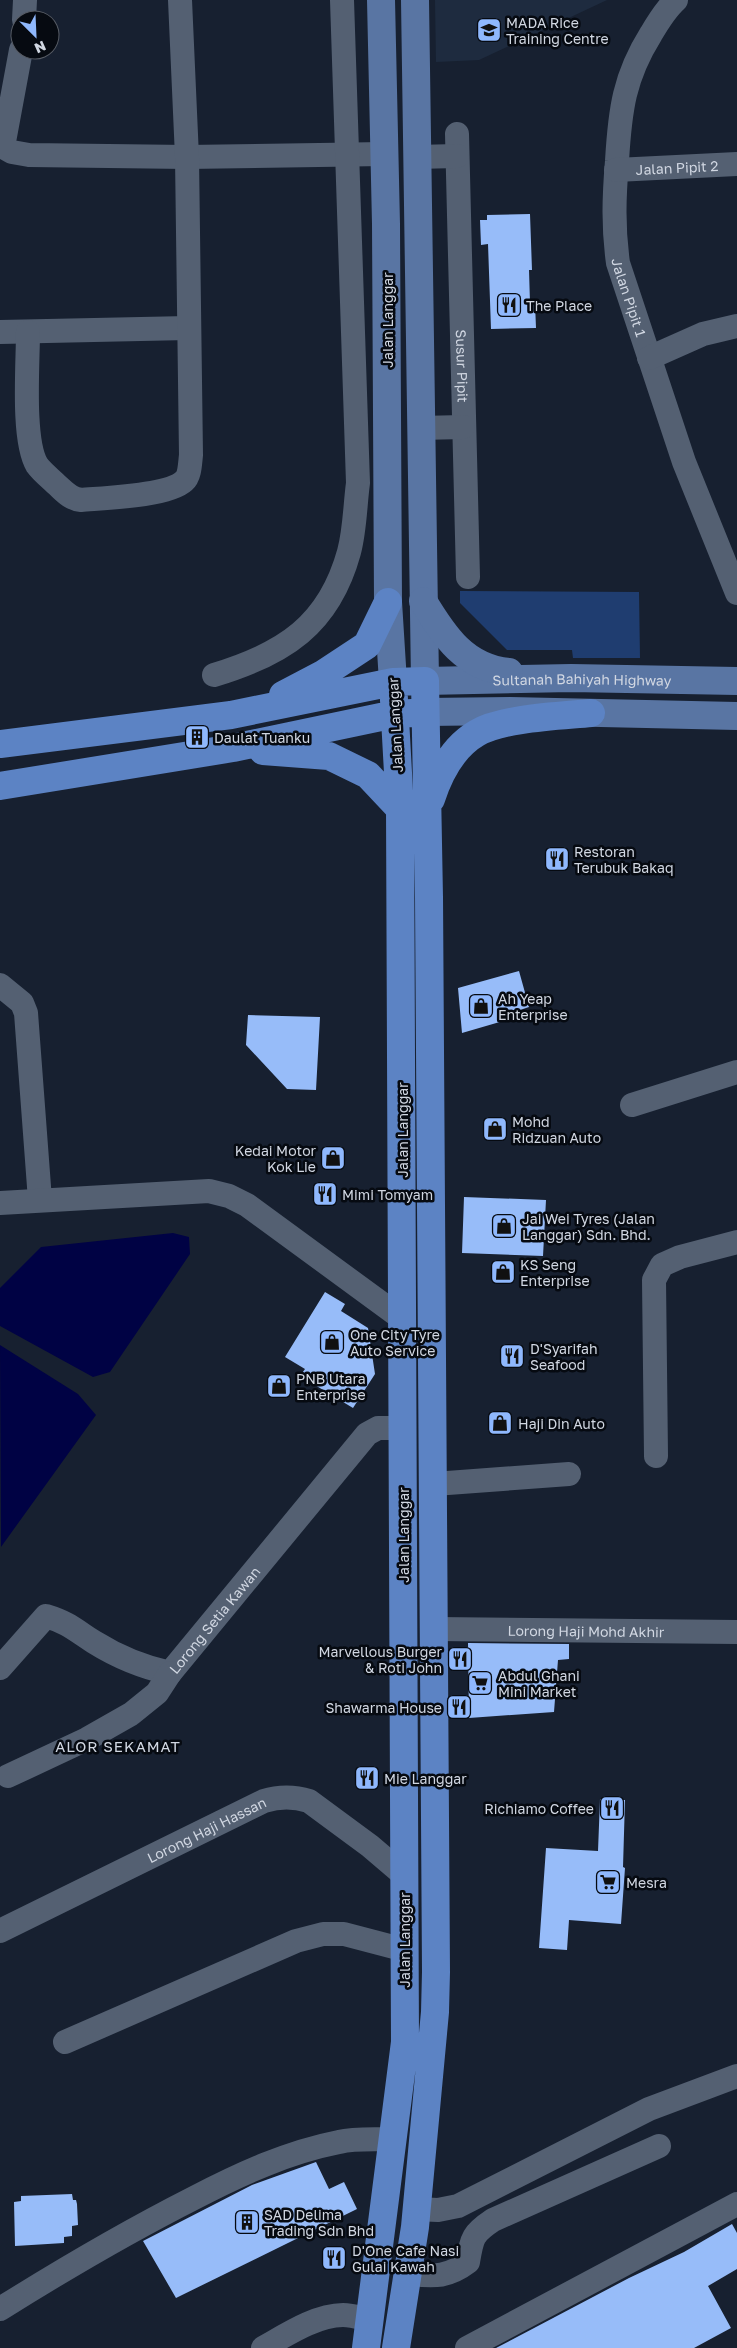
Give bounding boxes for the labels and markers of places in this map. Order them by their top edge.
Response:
place label: MADA Rice Training Centre [506,14,609,47]
school or university icon: MADA Rice Training Centre [476,17,502,43]
restaurant icon: The Place [496,292,522,318]
place label: The Place [526,297,592,314]
building icon: Daulat Tuanku [184,724,210,750]
place label: Daulat Tuanku [214,729,310,746]
place label: Restoran Terubuk Bakaq [574,843,674,876]
restaurant icon: Restoran Terubuk Bakaq [544,846,570,872]
place label: Ah Yeap Enterprise [498,990,568,1023]
shop icon: Ah Yeap Enterprise [468,993,494,1019]
place label: Mohd Ridzuan Auto [512,1113,601,1146]
shop icon: Mohd Ridzuan Auto [482,1116,508,1142]
place label: Kedai Motor Kok Lie [235,1142,317,1175]
shop icon: Kedai Motor Kok Lie [320,1145,346,1171]
restaurant icon: Mimi Tomyam [312,1181,338,1207]
place label: Mimi Tomyam [342,1186,433,1203]
place label: Jai Wei Tyres (Jalan Langgar) Sdn. Bhd. [522,1210,655,1243]
shop icon: Jai Wei Tyres (Jalan Langgar) Sdn. Bhd. [491,1213,517,1239]
place label: KS Seng Enterprise [520,1256,590,1289]
shop icon: KS Seng Enterprise [490,1259,516,1285]
place label: One City Tyre Auto Service [350,1326,440,1359]
shop icon: One City Tyre Auto Service [319,1329,345,1355]
place label: D'Syarifah Seafood [530,1340,598,1373]
restaurant icon: D'Syarifah Seafood [499,1343,525,1369]
place label: PNB Utara Enterprise [296,1370,366,1403]
shop icon: PNB Utara Enterprise [266,1373,292,1399]
shop icon: Haji Din Auto [487,1410,513,1436]
place label: Haji Din Auto [518,1415,605,1432]
place label: Marvellous Burger & Roti John [319,1643,443,1676]
restaurant icon: Marvellous Burger & Roti John [447,1646,473,1672]
place label: Abdul Ghani Mini Market [498,1667,580,1700]
supermarket icon: Abdul Ghani Mini Market [467,1670,493,1696]
restaurant icon: Shawarma House [446,1694,472,1720]
place label: Shawarma House [325,1699,442,1716]
restaurant icon: Mie Langgar [354,1765,380,1791]
place label: Mie Langgar [384,1770,467,1787]
restaurant icon: Richiamo Coffee [599,1795,625,1821]
place label: Richiamo Coffee [484,1800,594,1817]
supermarket icon: Mesra [595,1869,621,1895]
place label: Mesra [626,1874,667,1891]
place label: SAD Delima Trading Sdn Bhd [264,2206,374,2239]
building icon: SAD Delima Trading Sdn Bhd [234,2209,260,2235]
place label: D'One Cafe Nasi Gulai Kawah [352,2242,459,2275]
restaurant icon: D'One Cafe Nasi Gulai Kawah [321,2245,347,2271]

